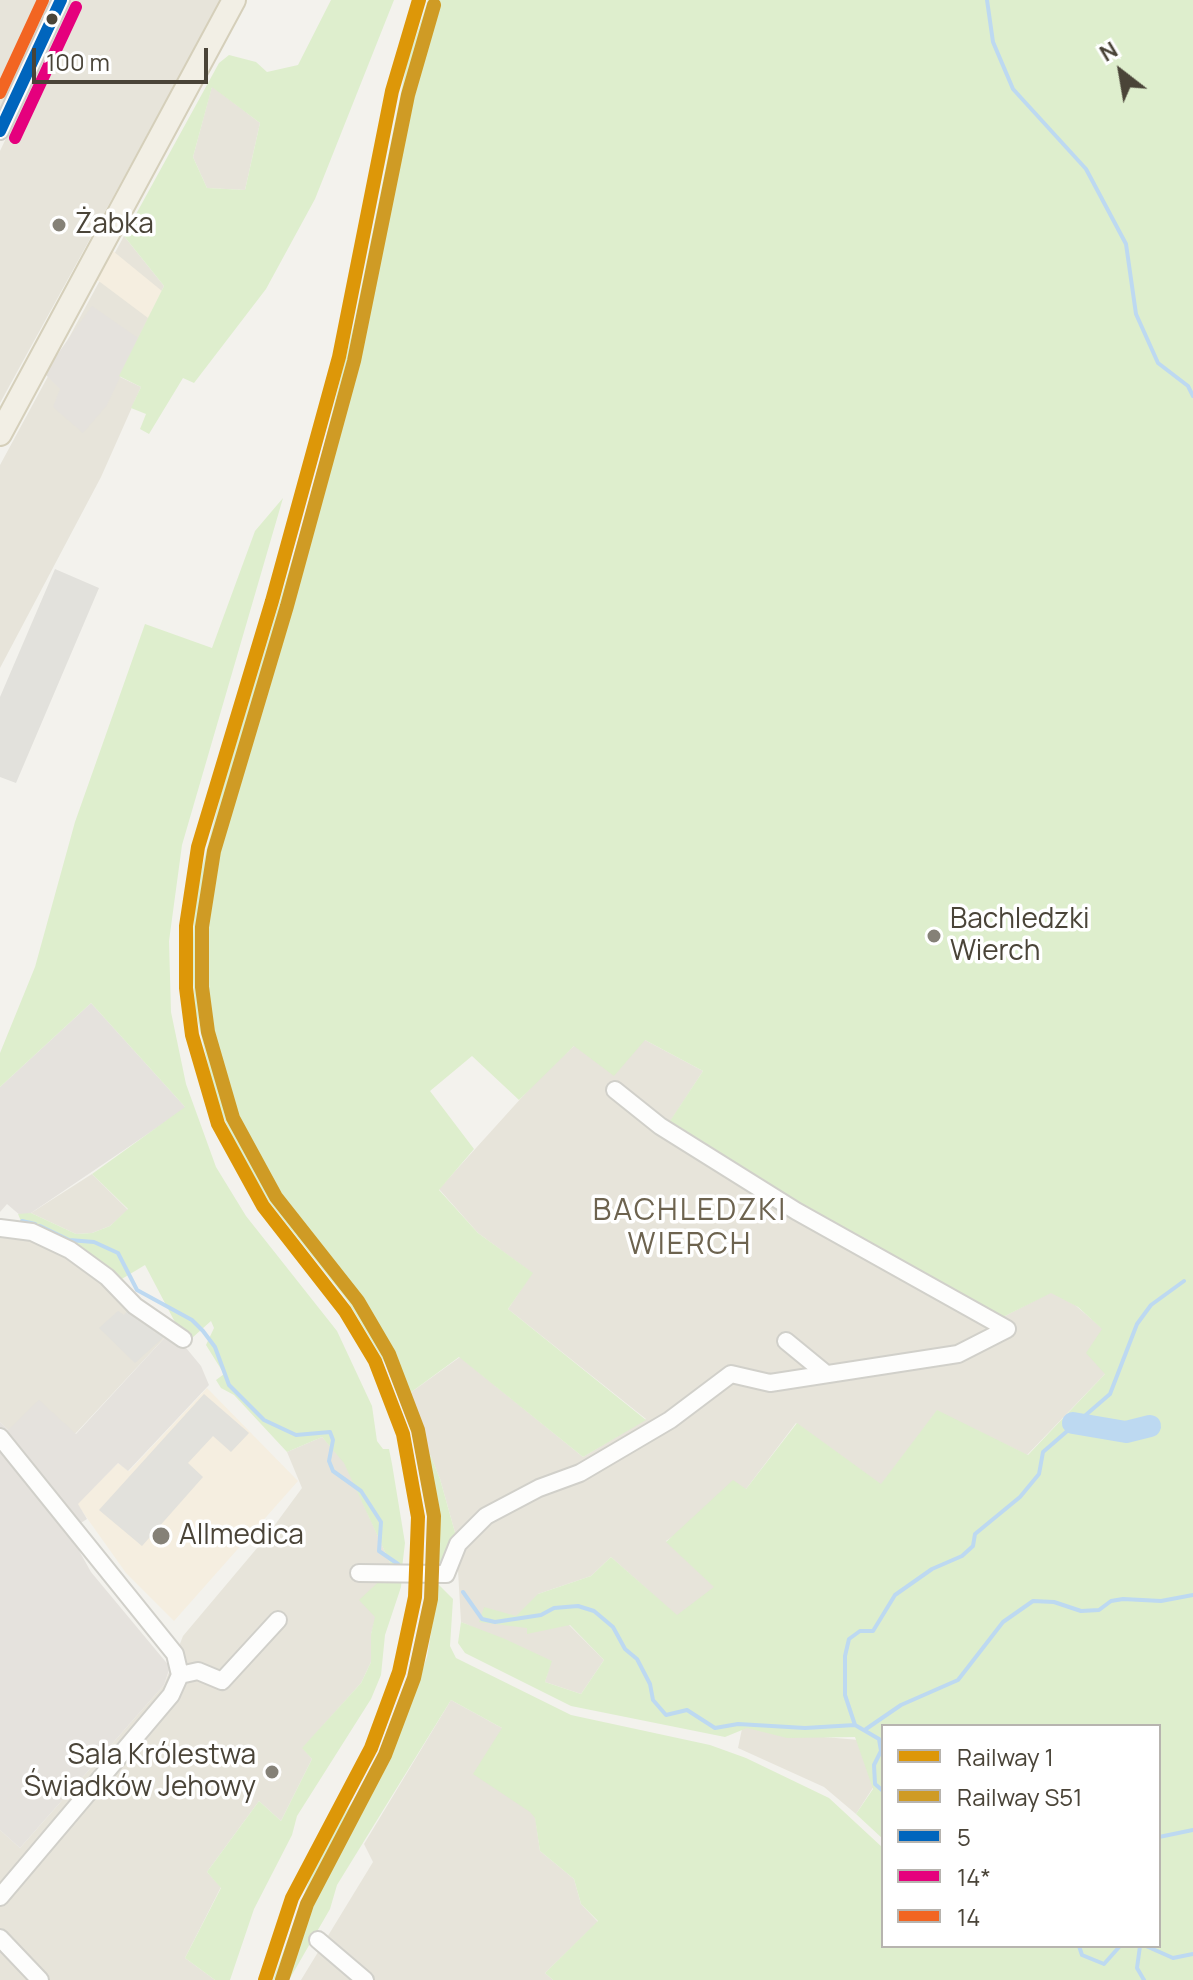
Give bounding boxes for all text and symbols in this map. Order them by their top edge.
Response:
unlabelled marker [44,11,60,27]
scale bar [36,32,212,82]
north arrow [1081,32,1161,112]
text: N [1094,35,1123,68]
text: 100 m [46,45,110,78]
place label: Żabka [75,208,154,242]
marker: Żabka [50,216,68,234]
place label: Bachledzki Wierch [950,903,1090,969]
marker: Bachledzki Wierch [925,927,943,945]
district label: BACHLEDZKI WIERCH [593,1194,787,1264]
place label: Allmedica [179,1519,304,1553]
marker: Allmedica [150,1525,172,1547]
legend [881,1724,1161,1948]
place label: Sala Królestwa Świadków Jehowy [24,1739,256,1805]
text: Railway 1 [957,1740,1054,1773]
marker: Sala Królestwa Świadków Jehowy [263,1763,281,1781]
text: Railway S51 [957,1780,1082,1813]
text: 5 [957,1820,971,1853]
text: 14* [957,1860,991,1893]
text: 14 [957,1900,981,1933]

